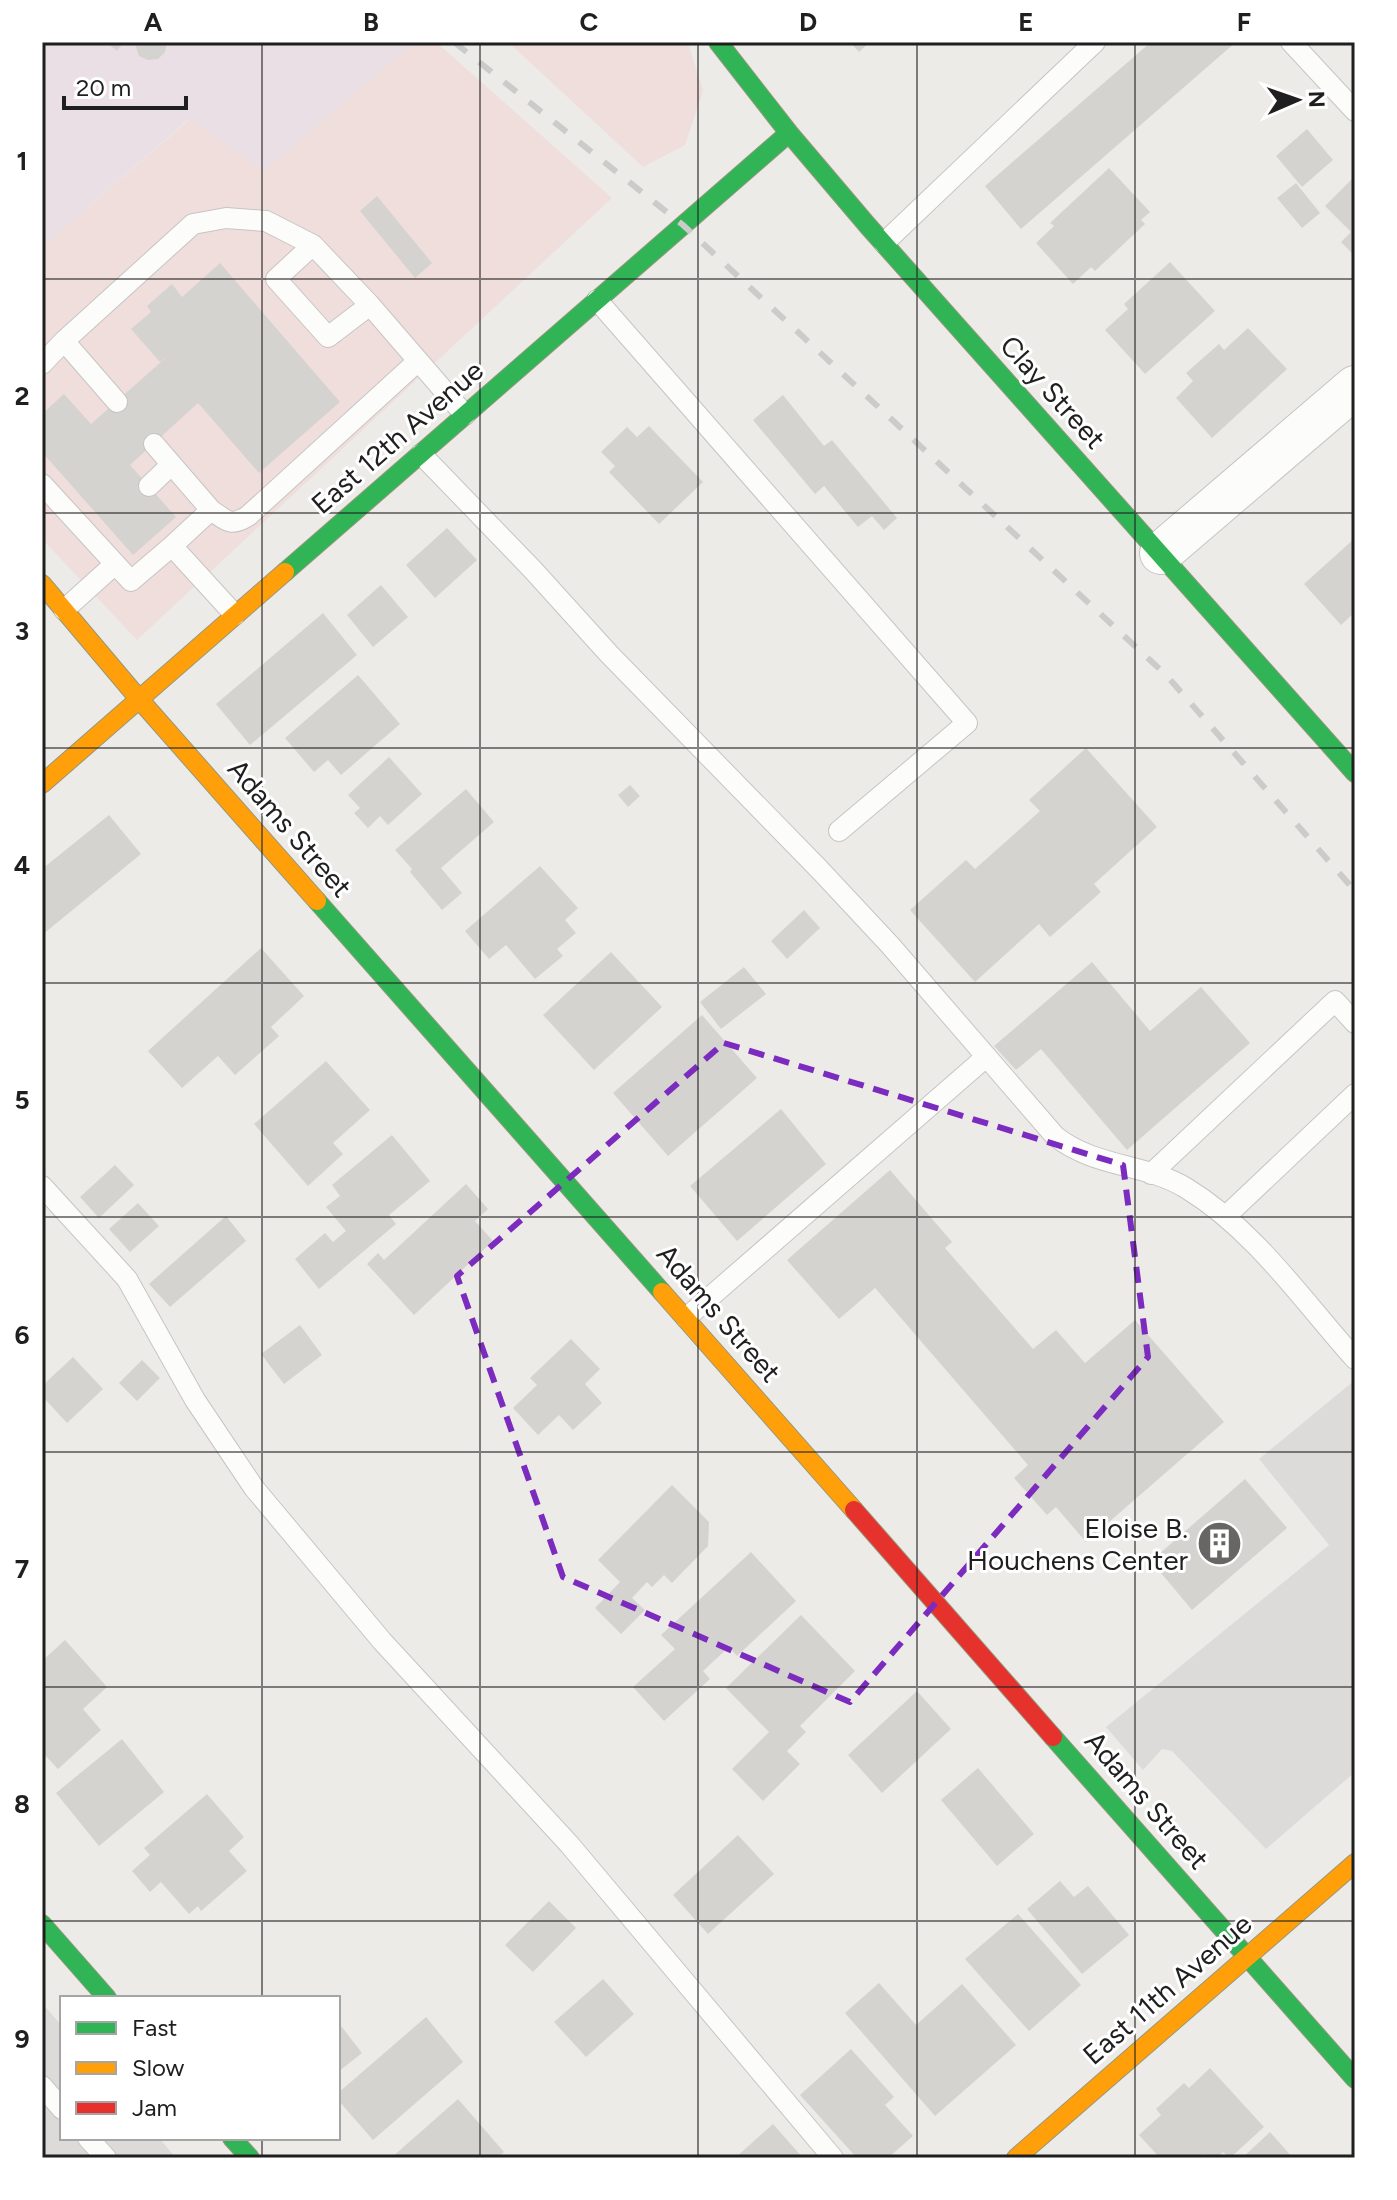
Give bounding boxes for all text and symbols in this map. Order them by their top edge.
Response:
text: A [144,6,163,38]
text: B [363,6,379,38]
text: C [580,6,599,38]
text: D [799,6,817,38]
text: E [1018,6,1034,38]
text: F [1237,6,1251,38]
scale bar [64,60,186,110]
north arrow [1257,60,1337,140]
text: 20 m [76,73,131,102]
text: N [1303,90,1330,108]
text: 1 [17,145,27,177]
street label: Clay Street [993,328,1113,456]
street label: East 12th Avenue [304,353,490,521]
text: 2 [14,380,30,412]
text: 3 [15,615,29,647]
street label: Adams Street [221,752,359,904]
text: 4 [14,849,30,881]
text: 5 [14,1084,30,1116]
street label: Adams Street [650,1237,788,1389]
text: 6 [14,1319,30,1351]
place label: Eloise B. Houchens Center [967,1511,1189,1577]
building icon: Eloise B. Houchens Center [1195,1520,1243,1568]
text: 7 [15,1553,29,1585]
street label: Adams Street [1078,1724,1216,1876]
text: 8 [14,1788,30,1820]
street label: East 11th Avenue [1076,1907,1258,2071]
legend [60,1996,340,2140]
text: Fast [132,2013,177,2042]
text: 9 [14,2023,30,2055]
text: Slow [132,2053,185,2082]
text: Jam [132,2093,177,2122]

